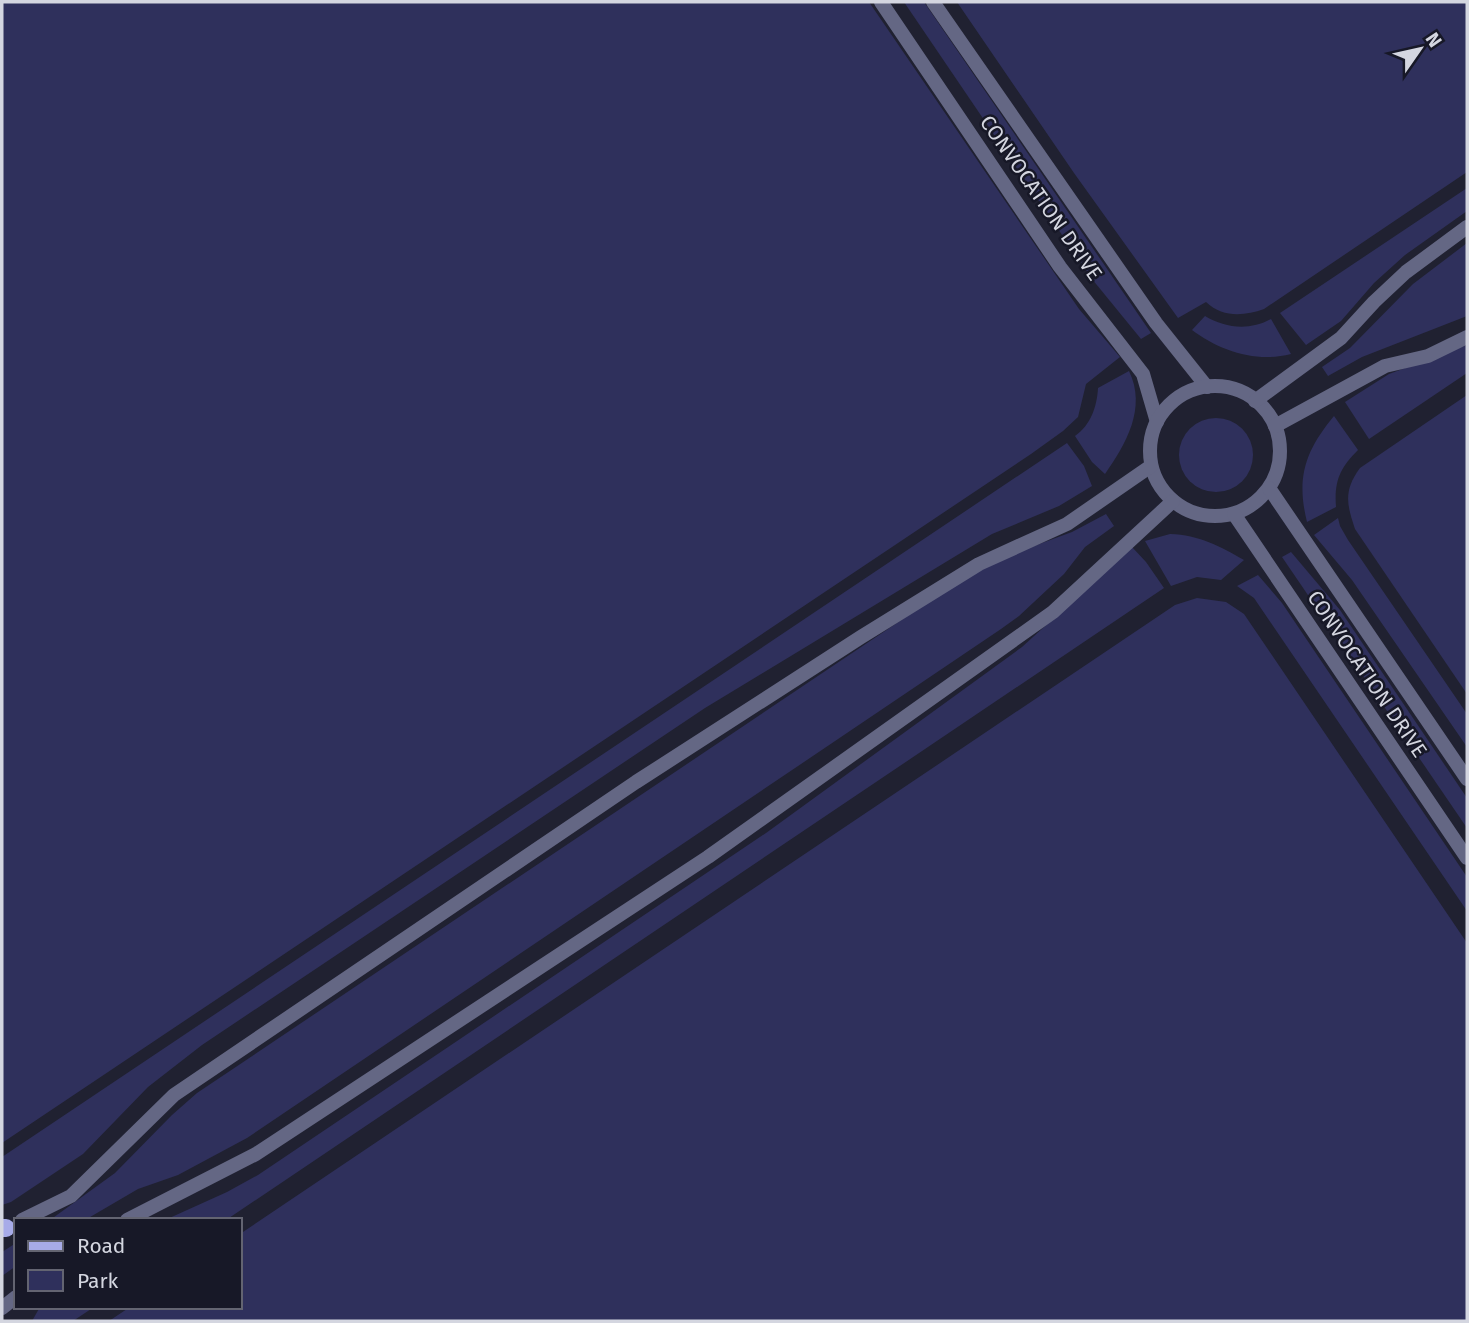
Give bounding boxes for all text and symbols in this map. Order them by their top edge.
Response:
north arrow [1385,14,1455,84]
text: N [1421,28,1447,51]
street label: CONVOCATION DRIVE [974,110,1108,286]
street label: CONVOCATION DRIVE [1301,586,1433,762]
legend [14,1218,242,1309]
text: Road [77,1233,125,1259]
text: Park [77,1268,119,1294]

